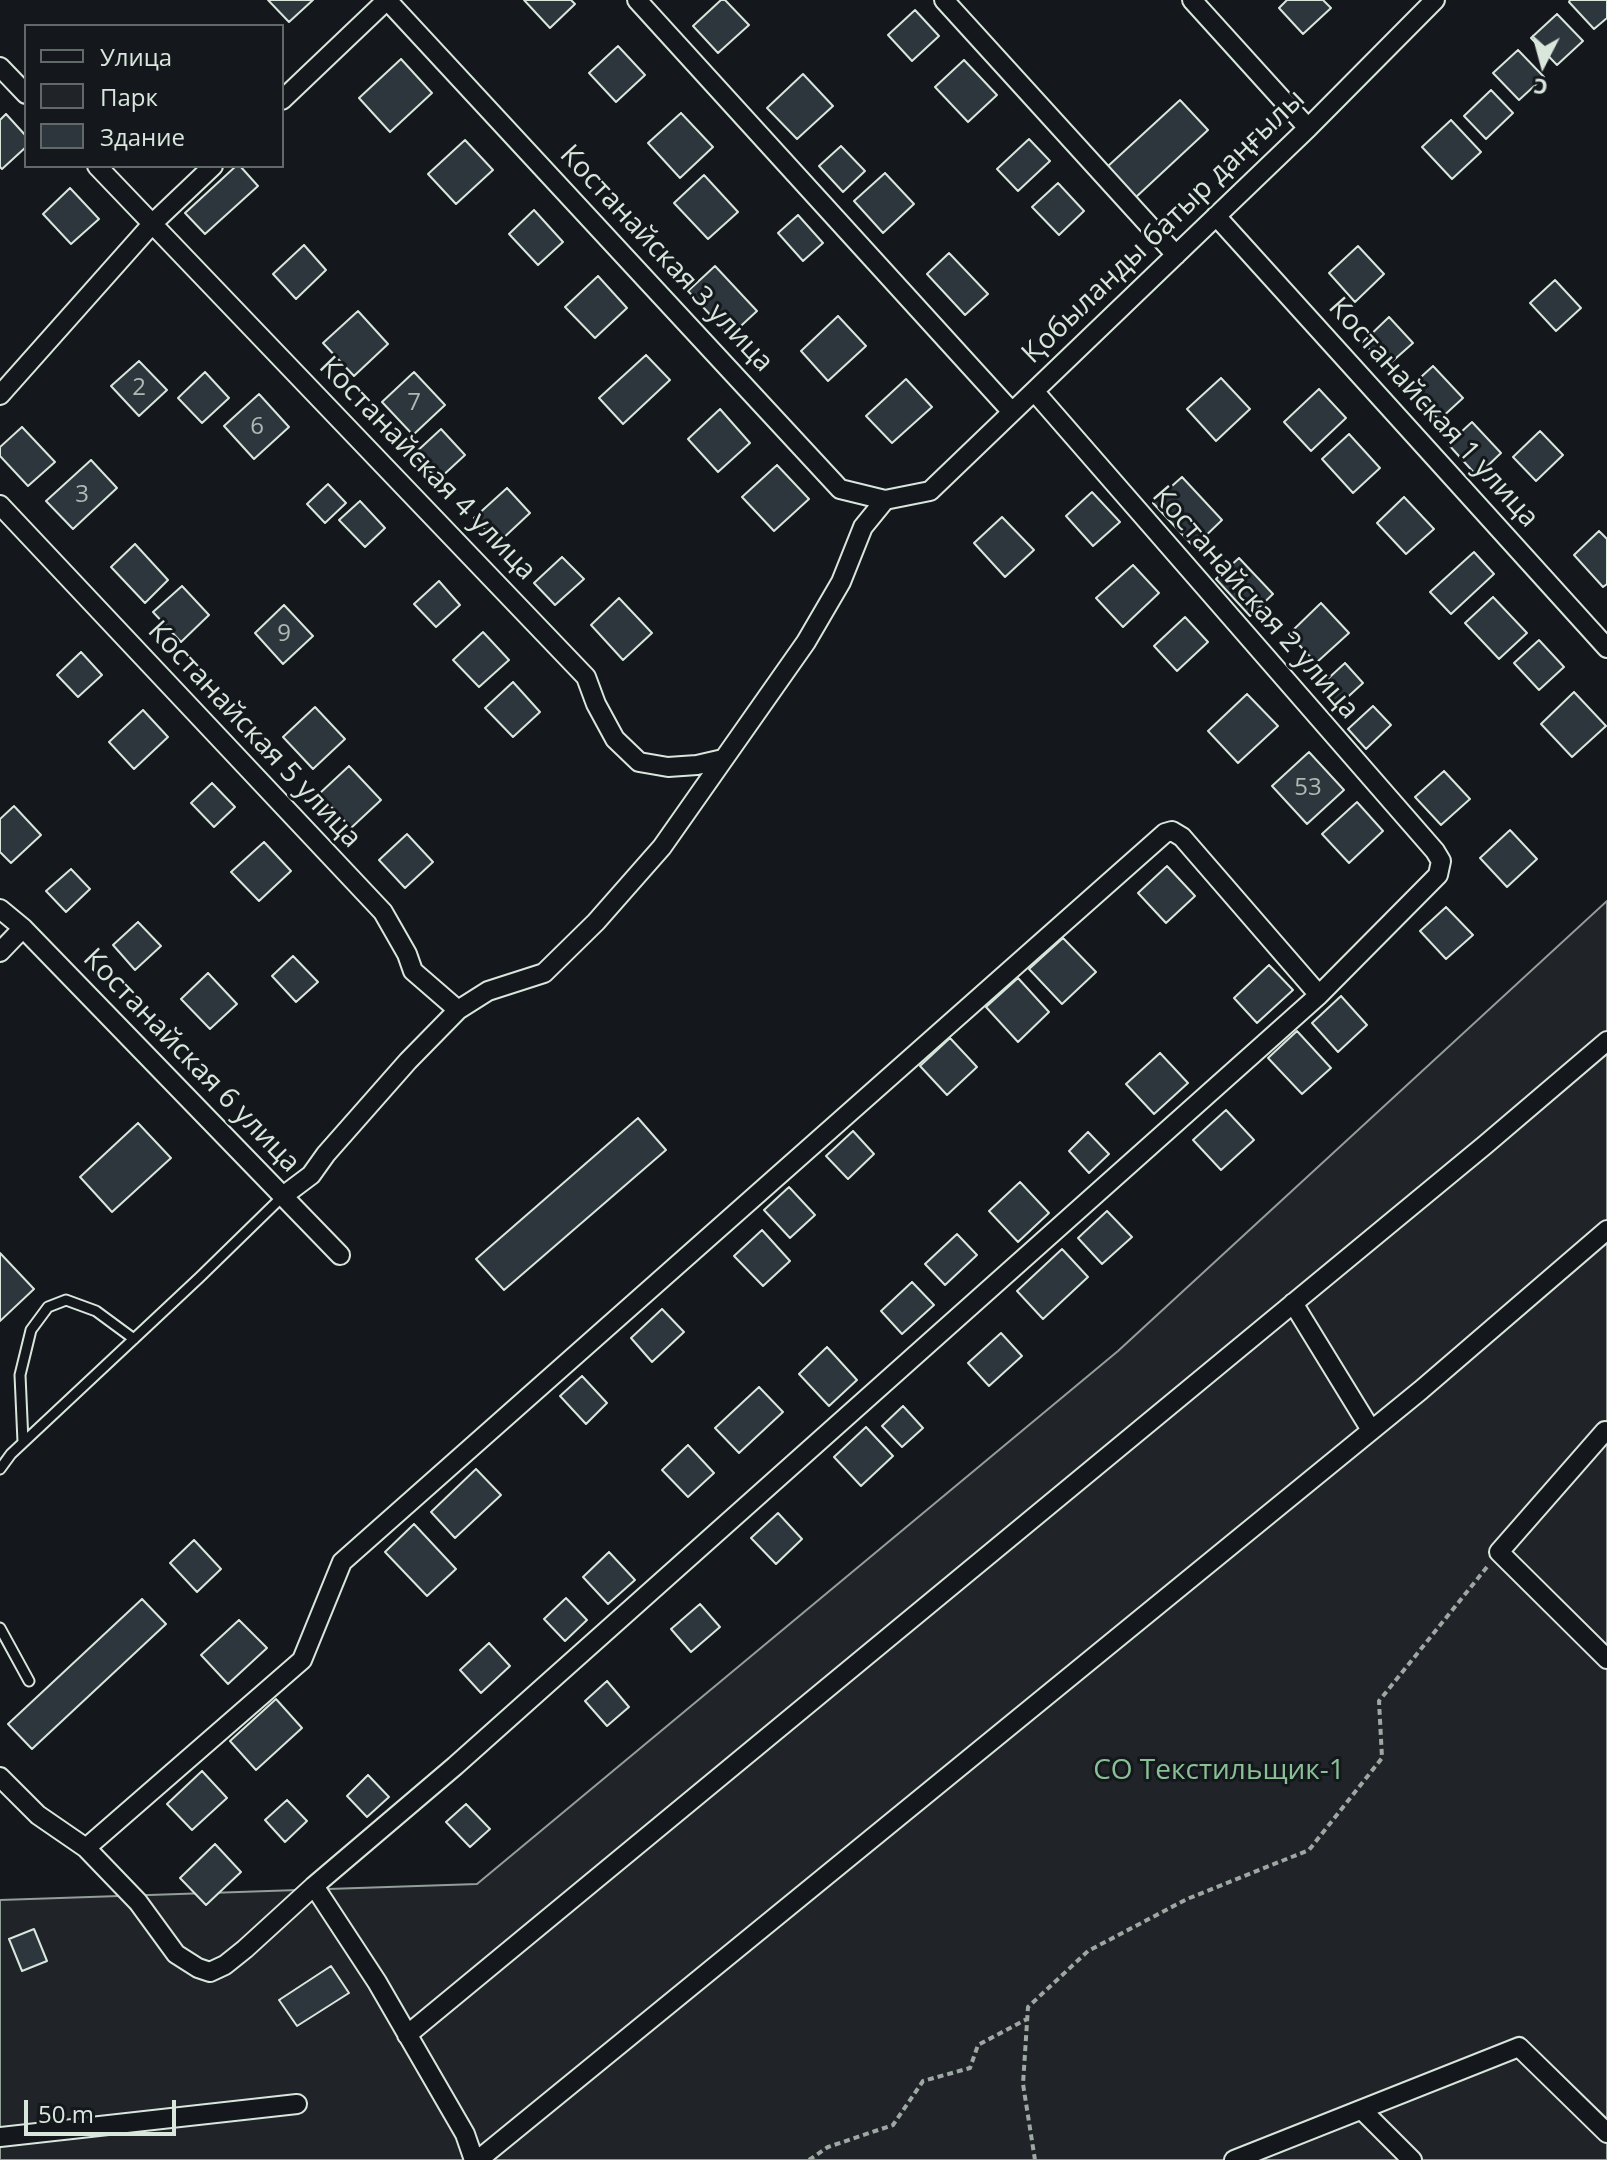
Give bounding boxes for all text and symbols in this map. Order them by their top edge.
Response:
legend [24,24,284,168]
north arrow [1503,24,1583,104]
text: Улица [100,40,172,73]
text: С [1532,72,1549,104]
text: Парк [100,80,158,113]
street label: Қобыланды батыр даңғылы [1016,83,1312,371]
text: Здание [100,120,185,153]
street label: Костанайская 3 улица [552,139,780,379]
street label: Костанайская 1 улица [1321,291,1545,535]
street label: Костанайская 4 улица [312,350,542,588]
house number: 2 [132,374,146,402]
house number: 7 [407,389,421,417]
house number: 6 [250,413,264,441]
street label: Костанайская 2 улица [1145,480,1365,726]
house number: 3 [75,481,89,509]
street label: Костанайская 5 улица [140,615,368,855]
house number: 9 [277,620,291,648]
house number: 53 [1294,774,1322,802]
street label: Костанайская 6 улица [76,942,306,1180]
park label: СО Текстильщик-1 [1093,1754,1345,1788]
scale bar [28,2084,180,2134]
text: 50 m [38,2097,94,2130]

